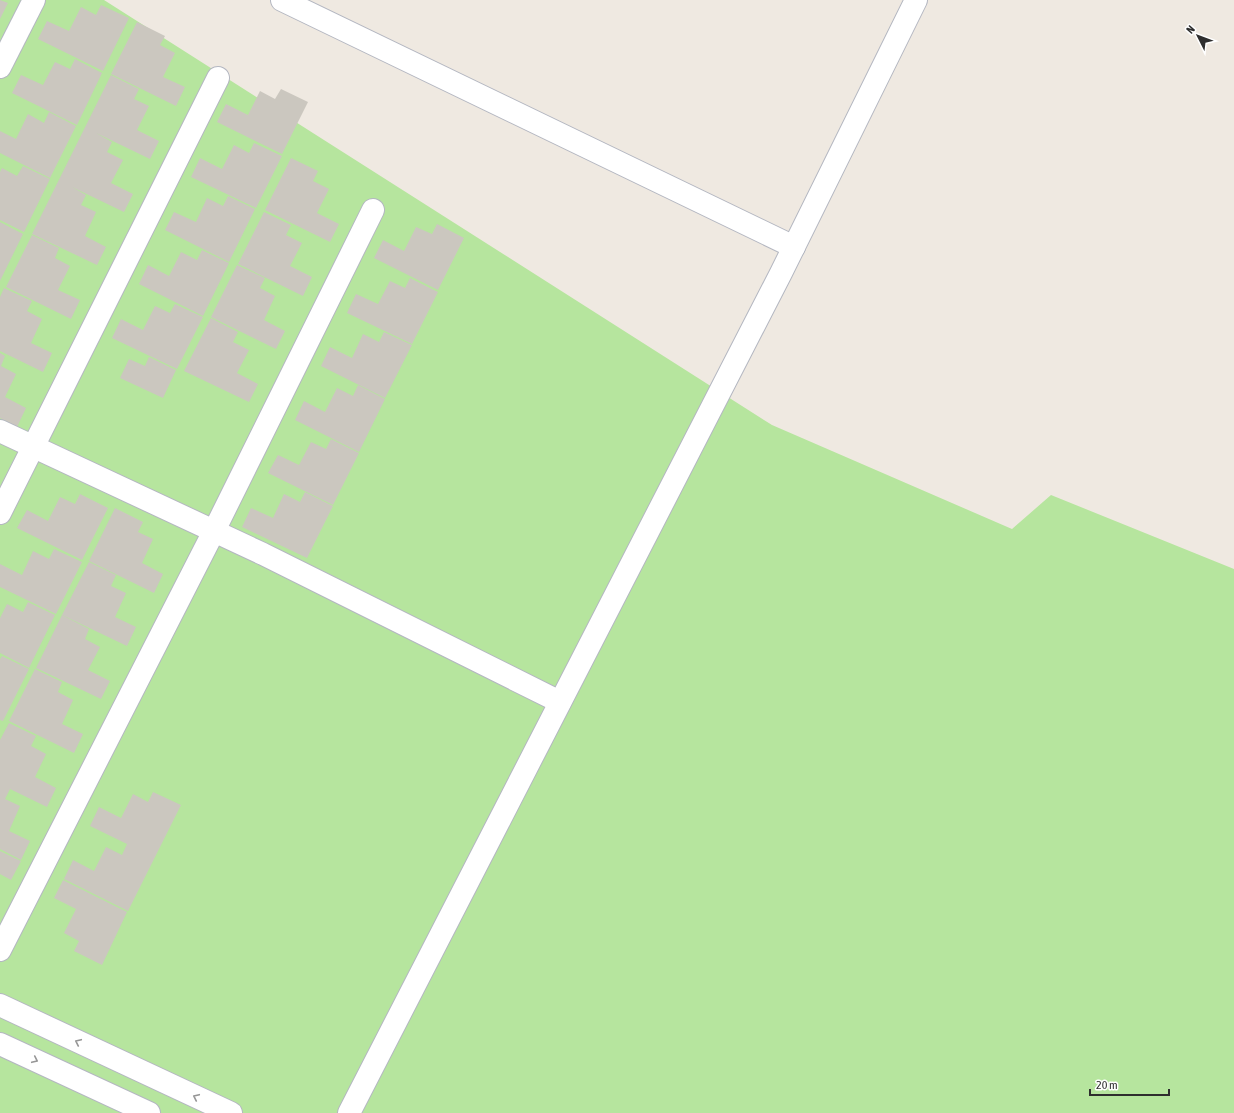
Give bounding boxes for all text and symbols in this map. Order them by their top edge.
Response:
north arrow [1178,16,1218,56]
text: N [1184,23,1197,36]
one-way arrow [75,1039,82,1047]
one-way arrow [31,1055,39,1063]
scale bar [1090,1071,1169,1097]
text: 20 m [1096,1078,1118,1092]
one-way arrow [192,1093,199,1101]

